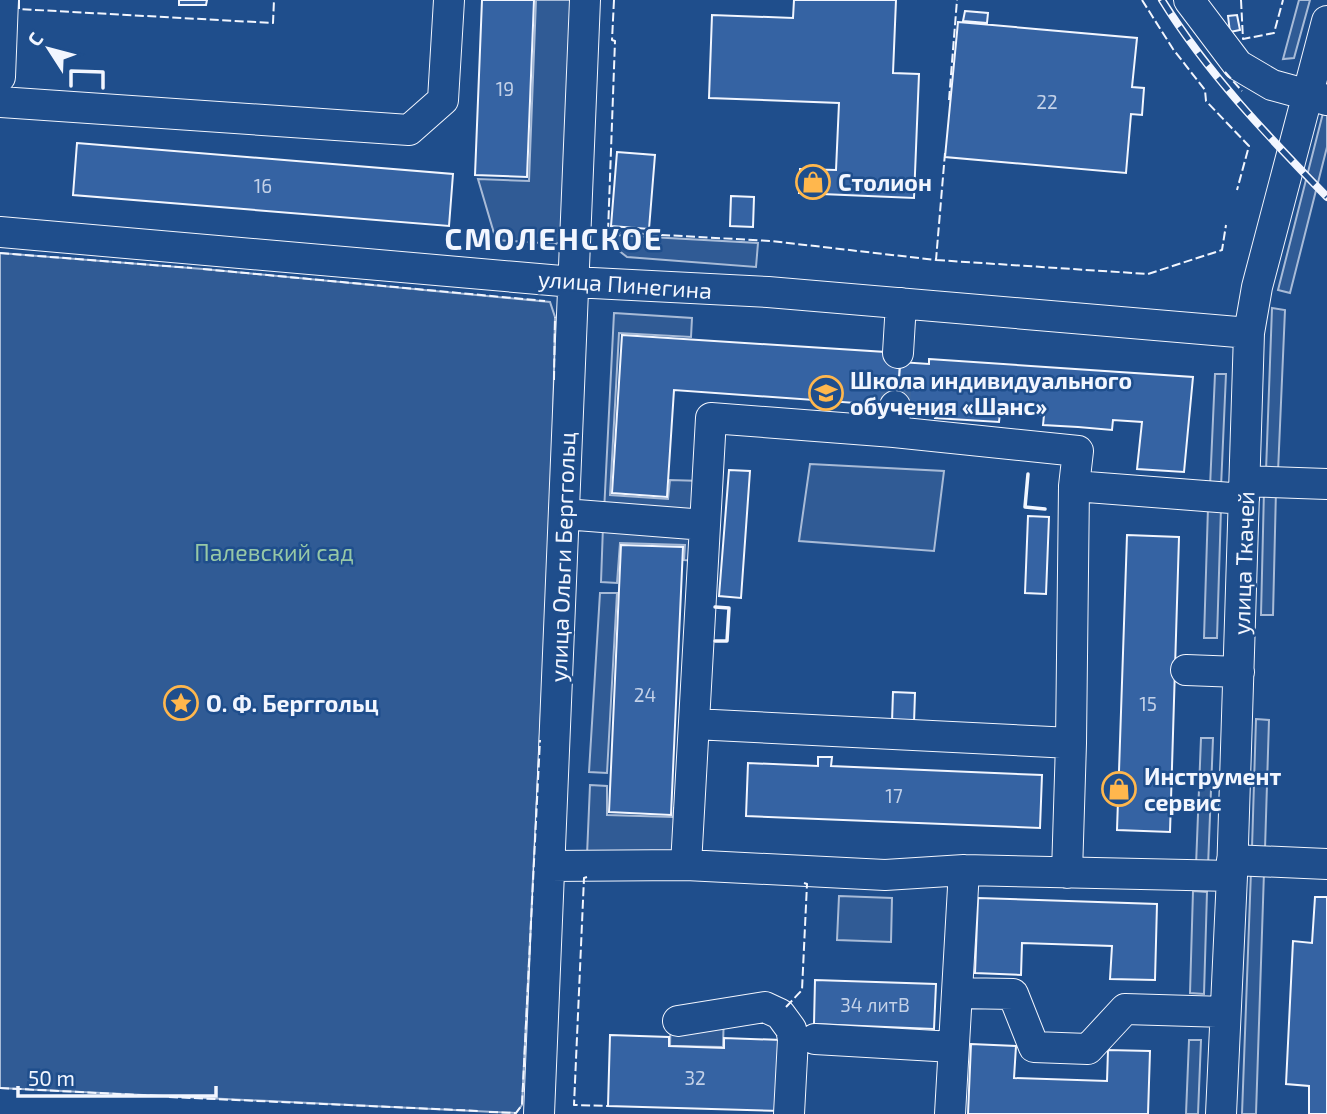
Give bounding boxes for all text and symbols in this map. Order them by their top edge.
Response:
north arrow [14,14,84,84]
text: С [22,27,47,50]
house number: 19 [496,77,514,100]
house number: 22 [1036,90,1058,113]
shop icon: Столион [794,163,832,201]
place label: Столион [838,168,932,196]
house number: 16 [254,174,272,197]
district label: СМОЛЕНСКОЕ [445,220,663,256]
street label: улица Пинегина [537,264,713,305]
place label: Школа индивидуального обучения «Шанс» [850,366,1132,420]
school or university icon: Школа индивидуального обучения «Шанс» [807,374,845,412]
street label: улица Ольги Берггольц [544,431,581,683]
street label: улица Ткачей [1226,491,1261,635]
park label: Палевский сад [194,538,354,566]
house number: 24 [634,683,656,706]
place icon: О. Ф. Берггольц [162,684,200,722]
place label: О. Ф. Берггольц [206,689,379,717]
house number: 15 [1139,692,1157,715]
place label: Инструмент сервис [1144,762,1282,816]
shop icon: Инструмент сервис [1100,770,1138,808]
house number: 17 [885,784,903,807]
house number: 34 литВ [840,993,910,1016]
scale bar [18,1054,215,1098]
text: 50 m [28,1065,75,1090]
house number: 32 [684,1066,706,1089]

